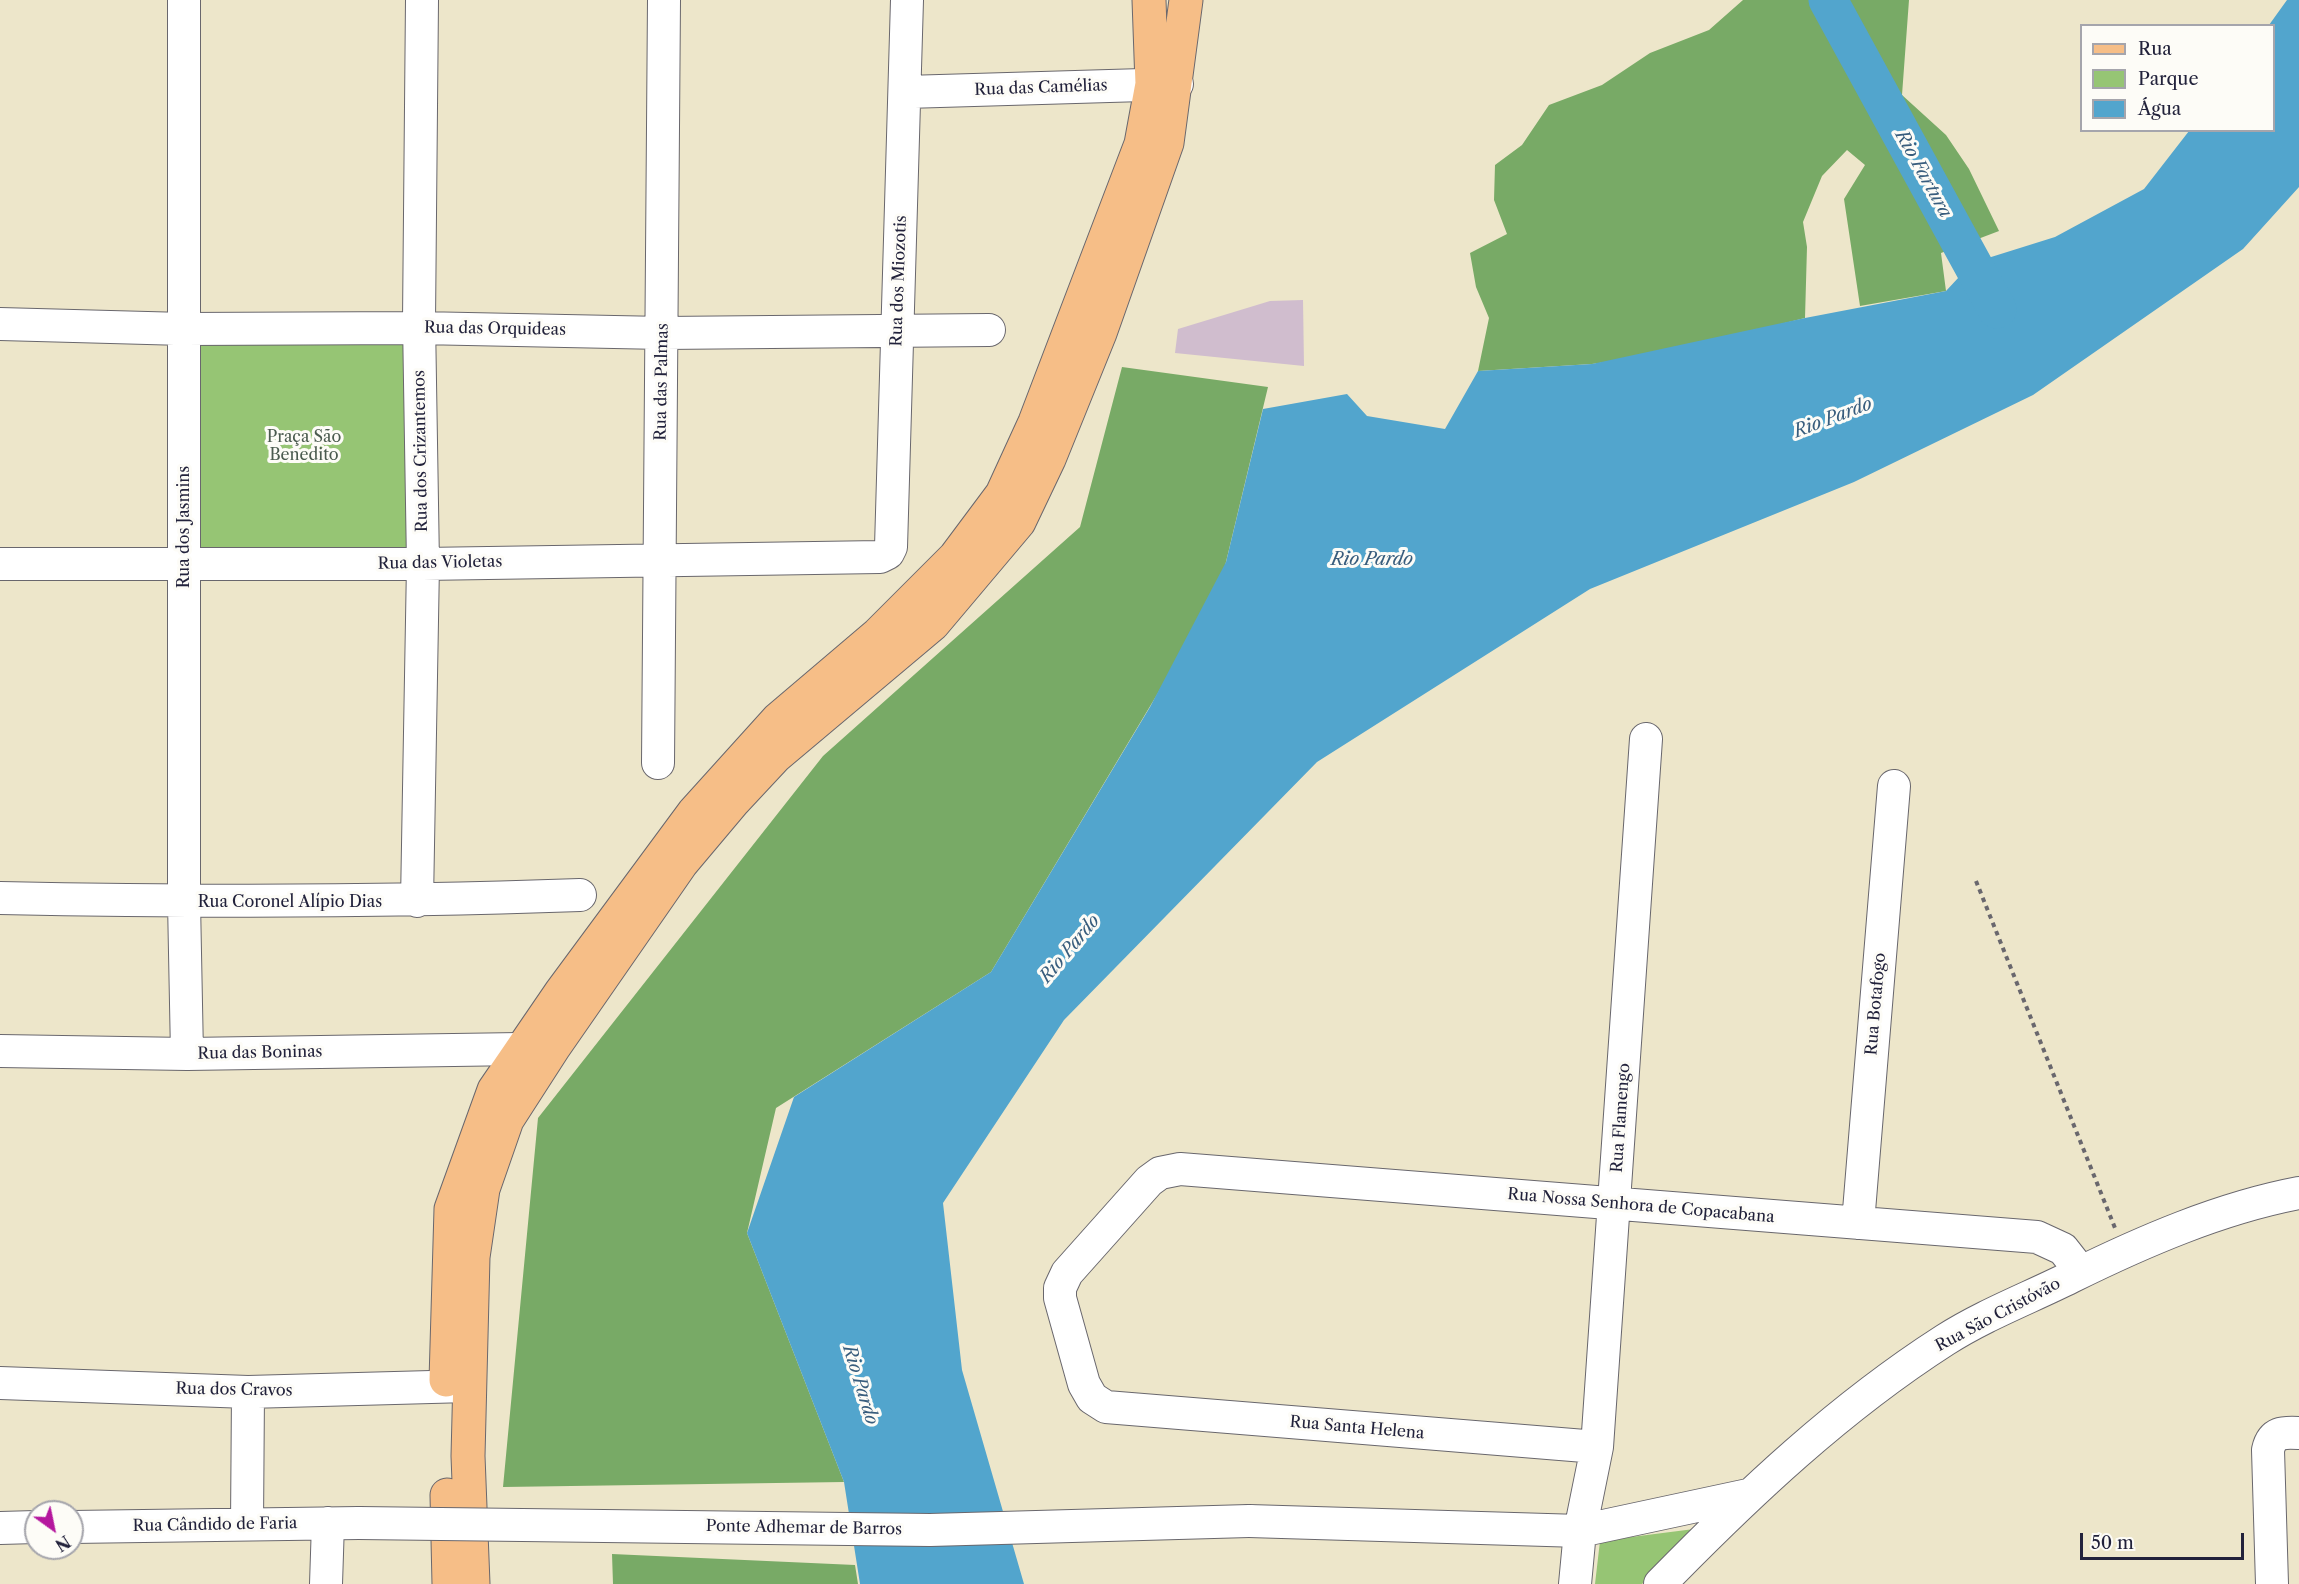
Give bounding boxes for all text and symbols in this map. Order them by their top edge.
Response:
legend [2080,24,2275,132]
text: Rua [2138,38,2172,60]
text: Parque [2138,68,2199,90]
street label: Rua das Camélias [974,76,1108,100]
text: Água [2138,98,2181,120]
water label: Rio Fartura [1890,126,1956,222]
street label: Rua dos Miozotis [887,215,911,347]
street label: Rua das Orquideas [424,318,566,340]
street label: Rua das Palmas [651,323,673,441]
street label: Rua dos Crizantemos [410,370,432,532]
water label: Rio Pardo [1791,393,1875,443]
park label: Praça São Benedito [267,427,341,465]
street label: Rua dos Jasmins [174,466,194,588]
water label: Rio Pardo [1331,549,1413,571]
street label: Rua das Violetas [378,552,502,574]
street label: Rua Coronel Alípio Dias [198,892,382,912]
water label: Rio Pardo [1035,911,1105,987]
street label: Rua Botafogo [1862,952,1890,1056]
street label: Rua das Boninas [197,1042,323,1064]
street label: Rua Flamengo [1608,1063,1634,1173]
street label: Rua Nossa Senhora de Copacabana [1507,1185,1775,1227]
street label: Rua São Cristóvão [1932,1274,2064,1356]
water label: Rio Pardo [838,1343,882,1427]
street label: Rua dos Cravos [175,1379,293,1401]
street label: Rua Santa Helena [1289,1413,1425,1443]
north arrow [24,1500,84,1560]
street label: Rua Cândido de Faria [132,1514,298,1536]
street label: Ponte Adhemar de Barros [706,1517,902,1539]
scale bar [2083,1521,2246,1559]
text: N [51,1531,74,1556]
text: 50 m [2091,1532,2134,1554]

